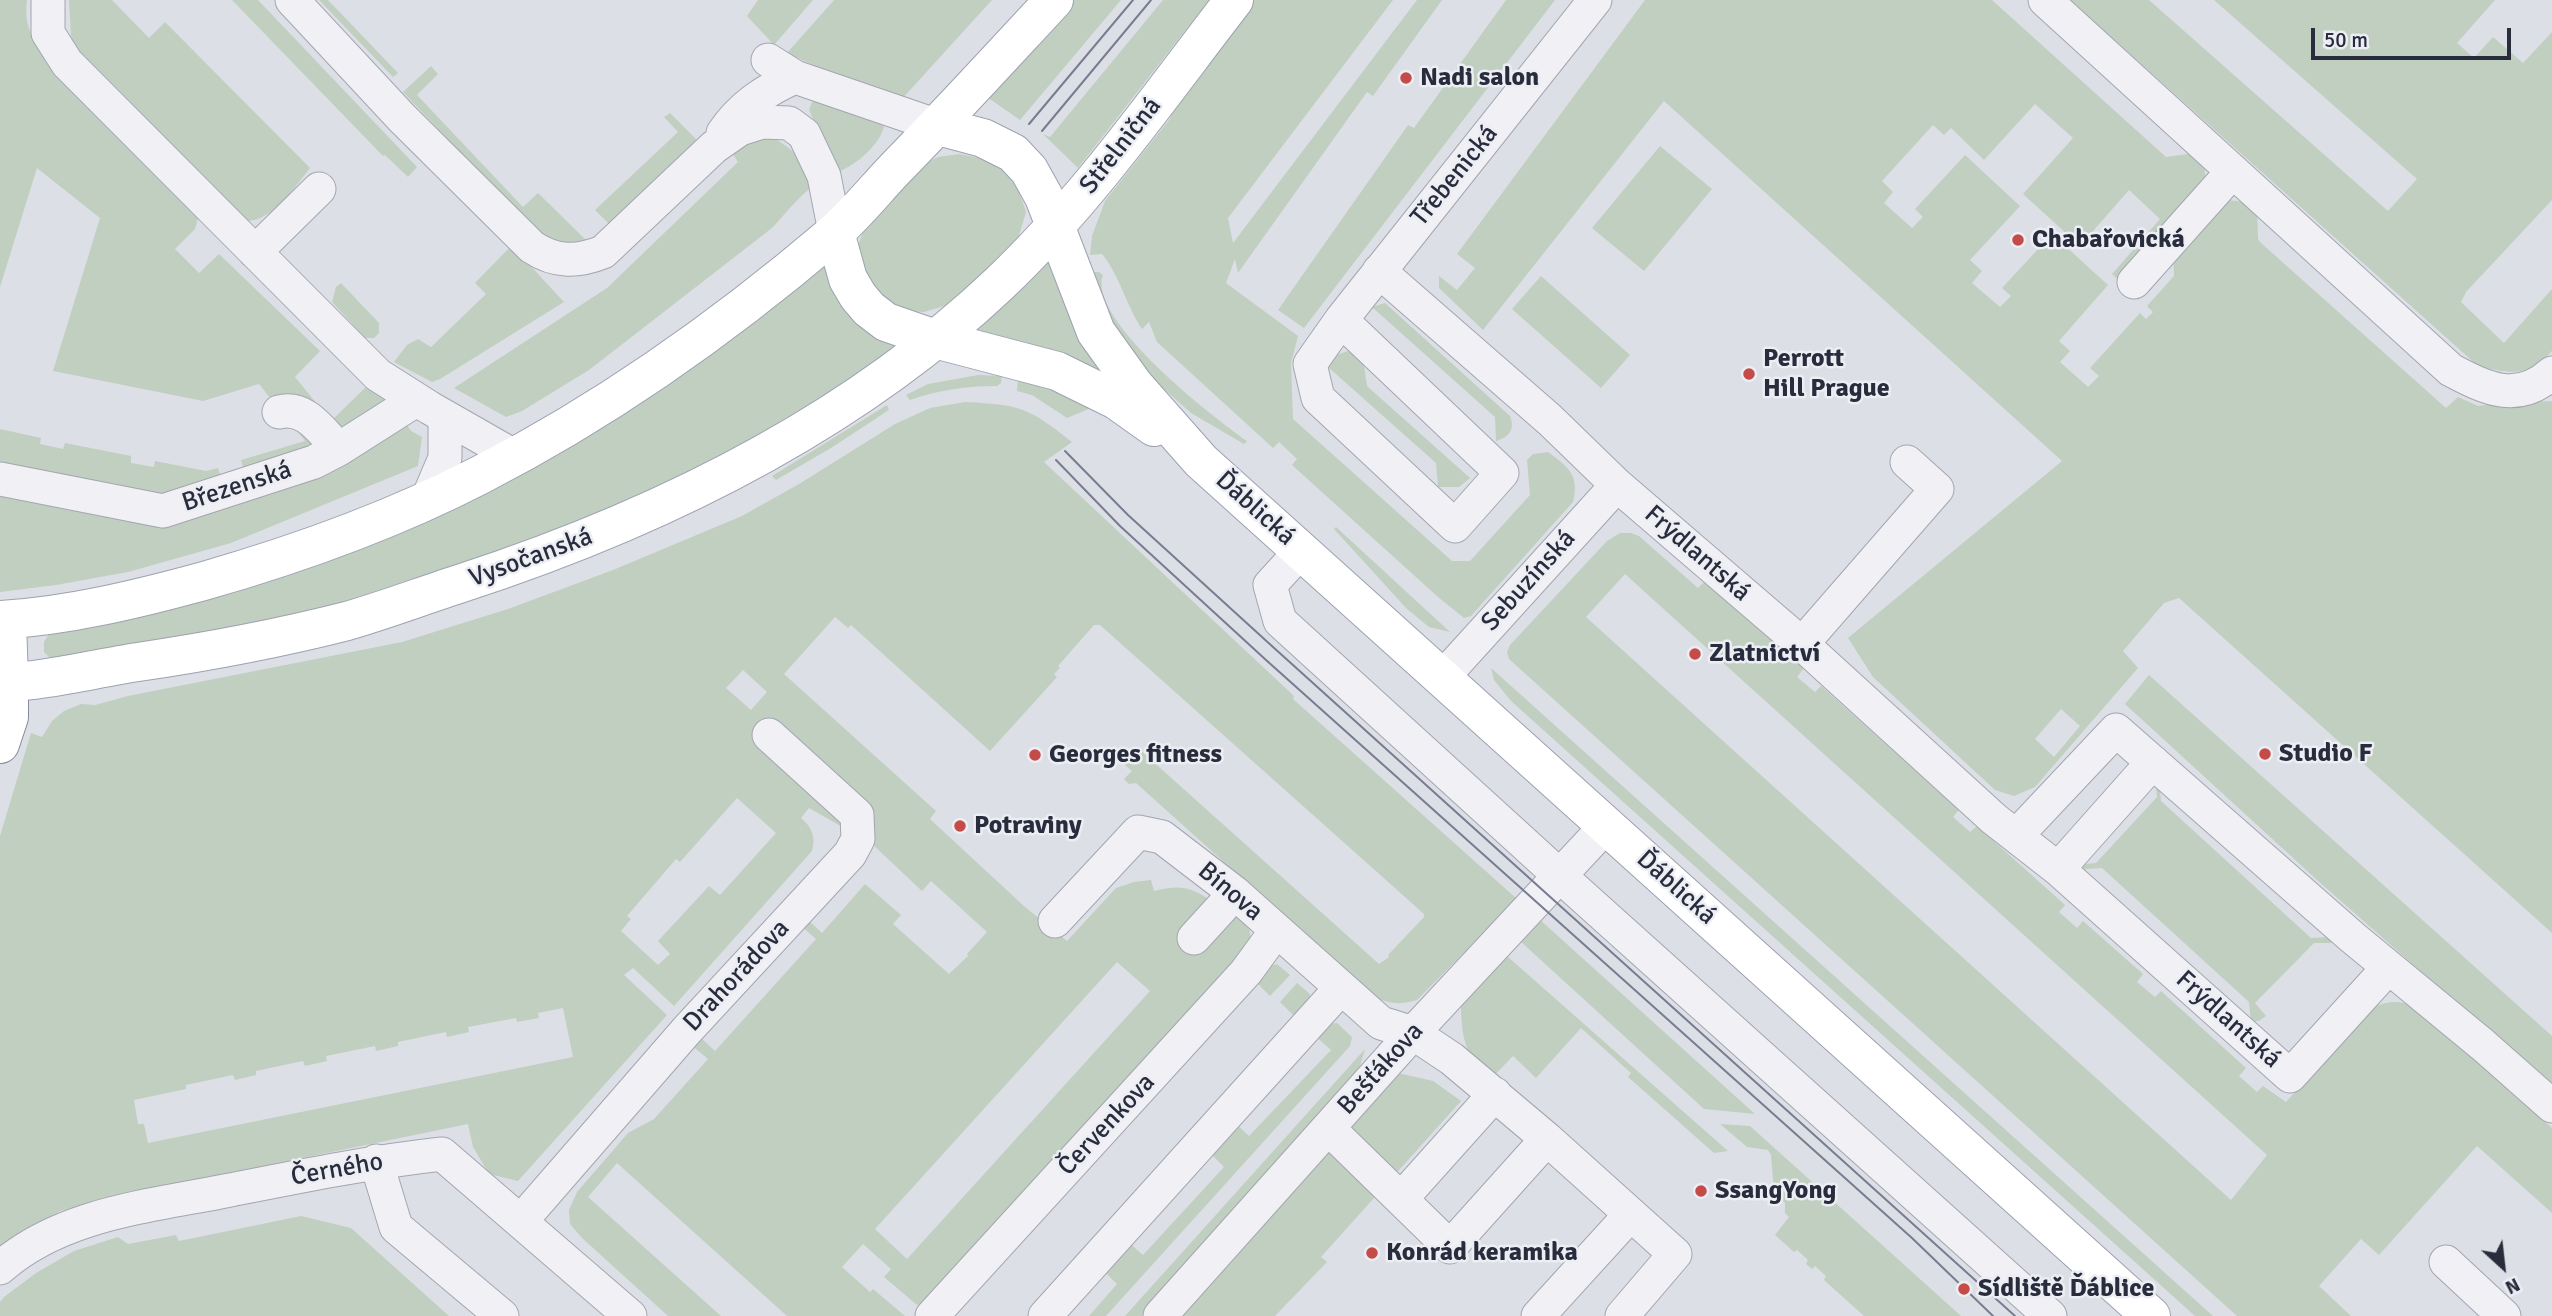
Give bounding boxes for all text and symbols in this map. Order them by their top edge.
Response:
scale bar [2314,14,2514,58]
text: 50 m [2324,27,2368,53]
place label: Nadi salon [1420,62,1539,94]
marker: Nadi salon [1398,70,1414,86]
street label: Střelničná [1074,91,1168,201]
street label: Třebenická [1405,119,1505,233]
place label: Chabařovická [2032,224,2185,256]
marker: Chabařovická [2010,232,2026,248]
place label: Perrott Hill Prague [1763,343,1890,404]
marker: Perrott Hill Prague [1741,366,1757,382]
street label: Březenská [178,455,296,519]
street label: Ďáblická [1209,465,1301,553]
street label: Frýdlantská [1637,499,1757,609]
street label: Vysočanská [465,521,597,595]
street label: Sebuzínská [1475,524,1583,638]
place label: Zlatnictví [1709,638,1820,670]
marker: Zlatnictví [1687,646,1703,662]
place label: Studio F [2279,738,2372,770]
place label: Georges fitness [1049,739,1222,771]
marker: Studio F [2257,746,2273,762]
marker: Georges fitness [1027,747,1043,763]
place label: Potraviny [974,810,1082,842]
marker: Potraviny [952,818,968,834]
street label: Ďáblická [1630,844,1722,932]
street label: Bínova [1191,856,1269,928]
street label: Drahorádova [677,914,797,1038]
street label: Frýdlantská [2169,965,2287,1075]
street label: Bešťákova [1332,1017,1430,1121]
street label: Červenkova [1052,1067,1162,1183]
street label: Černého [289,1147,385,1193]
place label: SsangYong [1715,1175,1837,1207]
marker: SsangYong [1693,1183,1709,1199]
north arrow [2468,1232,2538,1302]
place label: Konrád keramika [1386,1237,1578,1269]
marker: Konrád keramika [1364,1245,1380,1261]
text: N [2501,1272,2524,1299]
place label: Sídliště Ďáblice [1978,1273,2154,1305]
marker: Sídliště Ďáblice [1956,1281,1972,1297]

